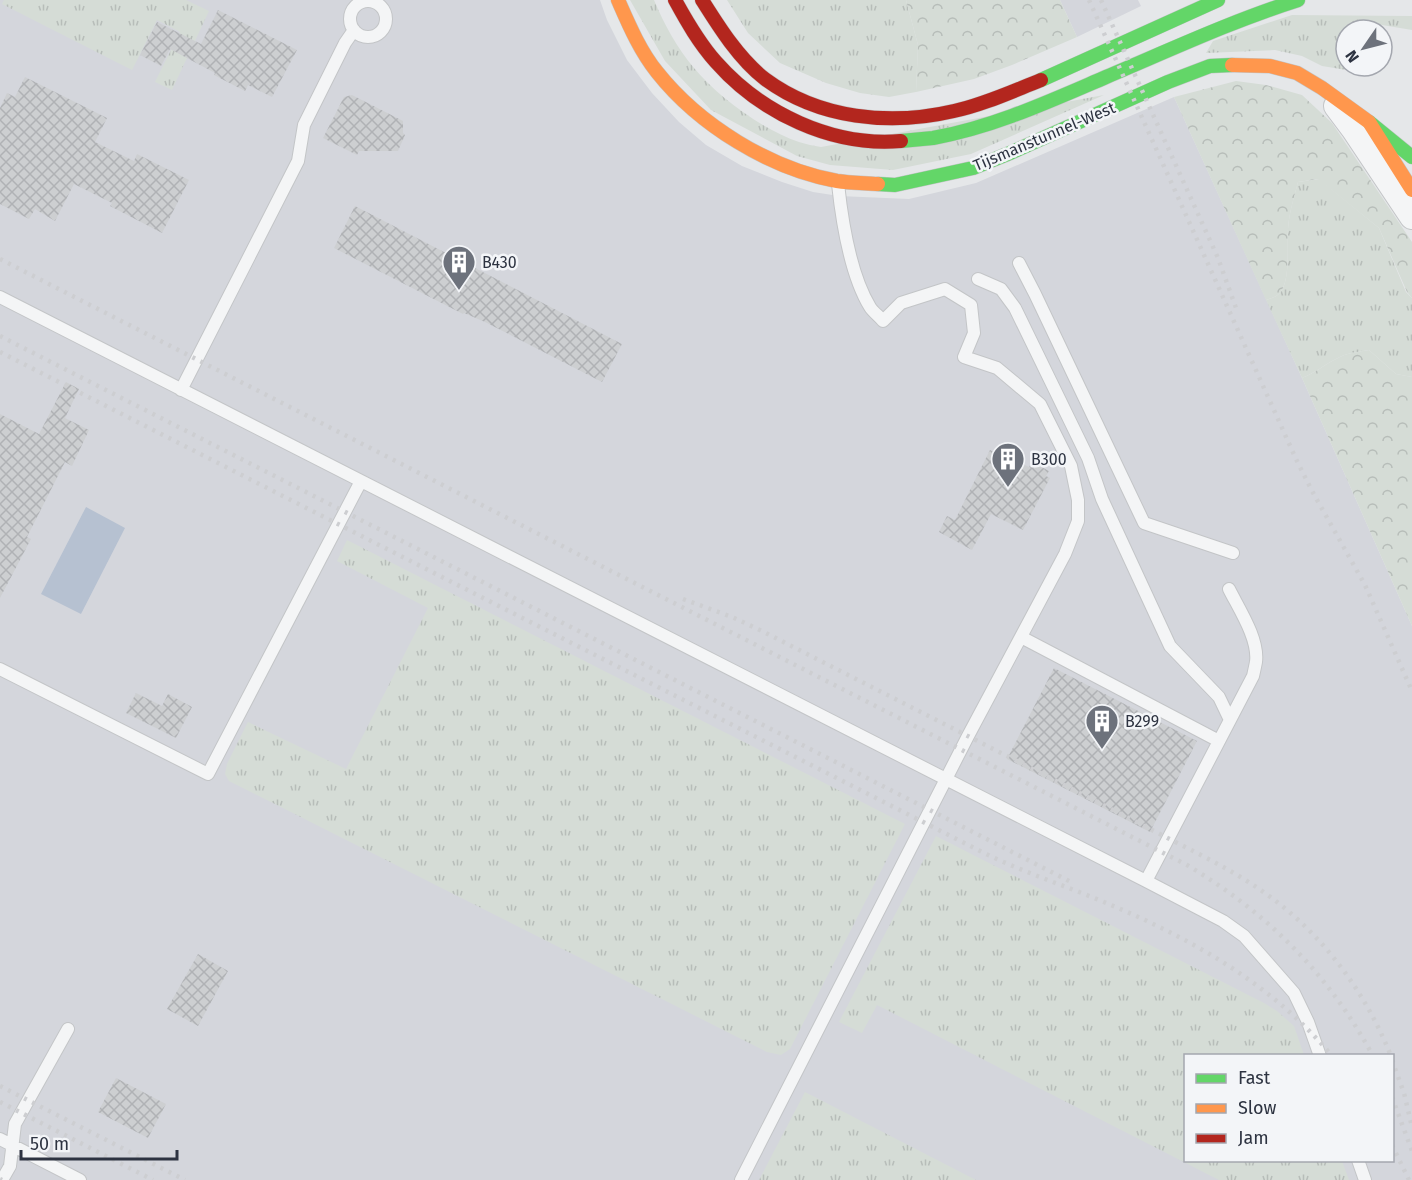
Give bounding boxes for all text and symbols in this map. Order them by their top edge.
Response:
north arrow [1334,18,1394,78]
text: N [1341,47,1363,66]
street label: Tijsmanstunnel-West [970,98,1118,175]
building icon: B430 [441,244,477,291]
place label: B430 [482,253,517,272]
building icon: B300 [990,441,1026,488]
place label: B300 [1031,450,1067,469]
building icon: B299 [1084,703,1120,750]
place label: B299 [1125,712,1159,731]
legend [1184,1054,1394,1162]
text: Fast [1238,1067,1271,1089]
text: Slow [1238,1097,1277,1119]
scale bar [21,1123,177,1161]
text: Jam [1238,1127,1269,1149]
text: 50 m [30,1133,69,1155]

